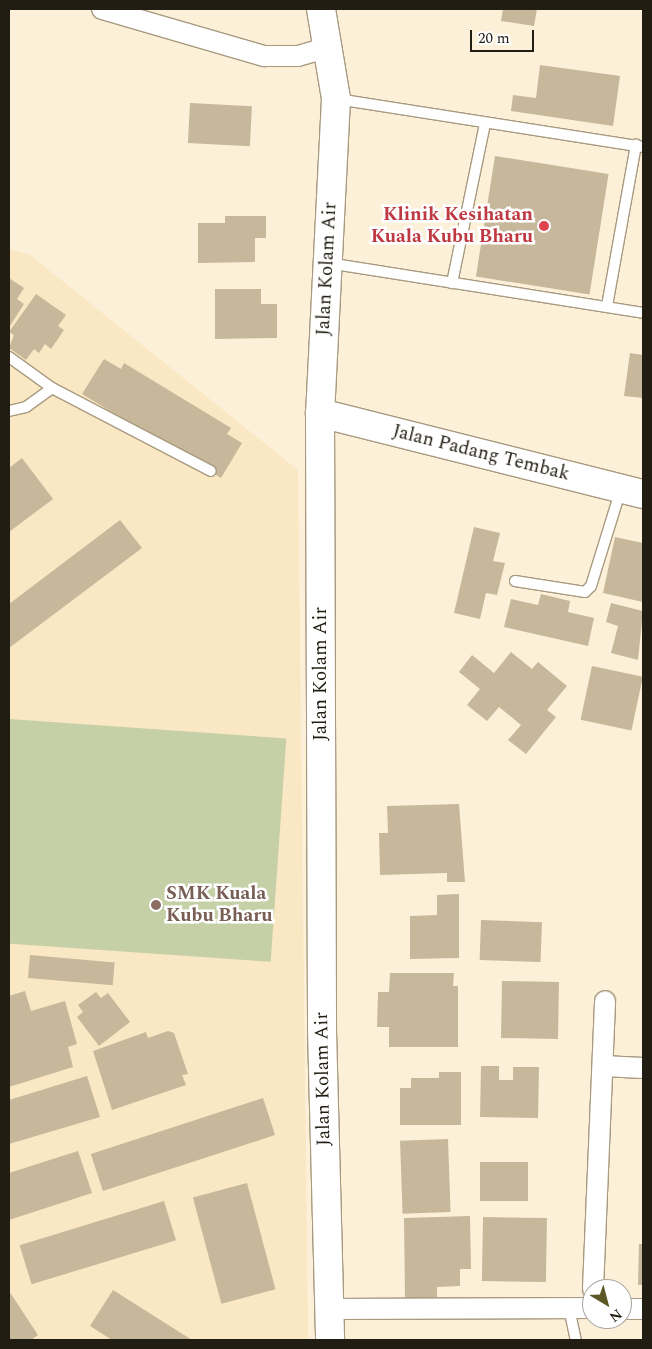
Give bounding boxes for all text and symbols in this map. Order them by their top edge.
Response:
scale bar [472,20,536,52]
text: 20 m [478,27,510,50]
street label: Jalan Kolam Air [312,202,342,336]
place label: Klinik Kesihatan Kuala Kubu Bharu [371,204,533,248]
marker: Klinik Kesihatan Kuala Kubu Bharu [537,219,551,233]
street label: Jalan Padang Tembak [390,420,572,486]
street label: Jalan Kolam Air [310,607,332,741]
place label: SMK Kuala Kubu Bharu [166,883,272,927]
marker: SMK Kuala Kubu Bharu [150,899,162,911]
street label: Jalan Kolam Air [310,1012,336,1146]
north arrow [582,1279,632,1329]
text: N [605,1304,627,1327]

